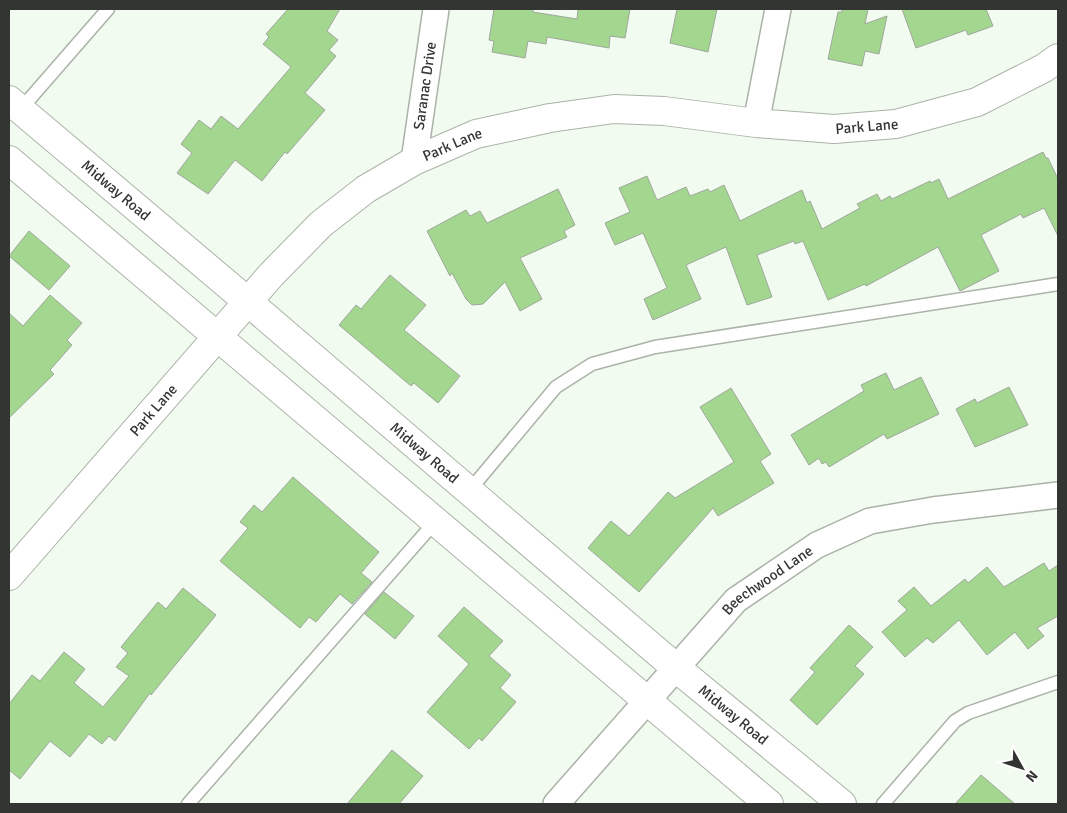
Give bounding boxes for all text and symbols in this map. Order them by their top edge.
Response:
street label: Saranac Drive [410,41,440,131]
street label: Park Lane [835,115,899,138]
street label: Park Lane [420,124,484,165]
street label: Midway Road [78,156,154,225]
street label: Park Lane [126,380,181,440]
street label: Midway Road [386,418,463,487]
street label: Beechwood Lane [718,542,816,619]
street label: Midway Road [695,681,772,749]
north arrow [997,743,1047,793]
text: N [1022,767,1041,785]

